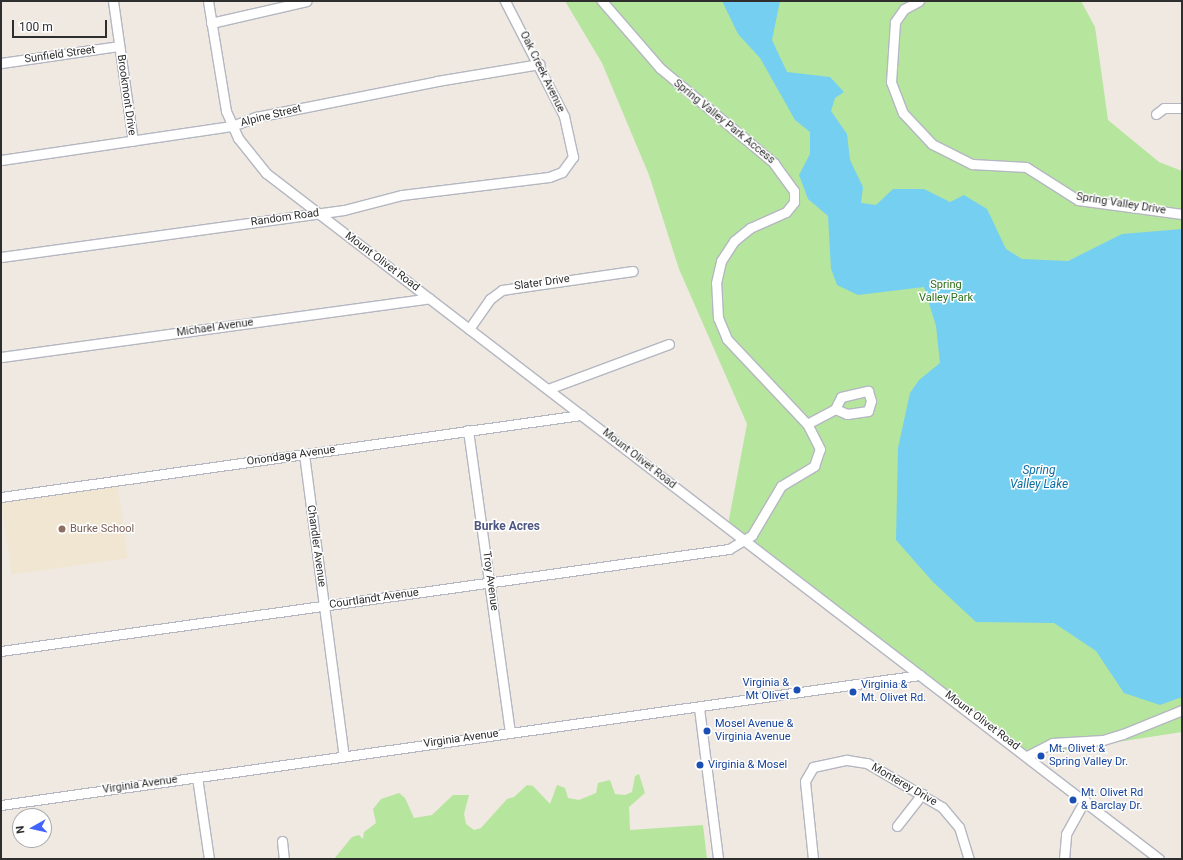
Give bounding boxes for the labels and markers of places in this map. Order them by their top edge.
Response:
place label: Burke School [70,522,134,536]
marker: Burke School [57,524,67,534]
place label: Virginia & Mt Olivet [743,677,789,703]
place label: Virginia & Mt. Olivet Rd. [861,679,926,705]
marker: Virginia & Mt Olivet [792,685,802,695]
marker: Virginia & Mt. Olivet Rd. [848,687,858,697]
place label: Mosel Avenue & Virginia Avenue [715,718,793,744]
marker: Mosel Avenue & Virginia Avenue [702,726,712,736]
place label: Mt. Olivet & Spring Valley Dr. [1049,743,1128,769]
marker: Mt. Olivet & Spring Valley Dr. [1036,751,1046,761]
place label: Virginia & Mosel [708,758,787,772]
marker: Virginia & Mosel [695,760,705,770]
place label: Mt. Olivet Rd & Barclay Dr. [1081,787,1143,813]
marker: Mt. Olivet Rd & Barclay Dr. [1068,795,1078,805]

